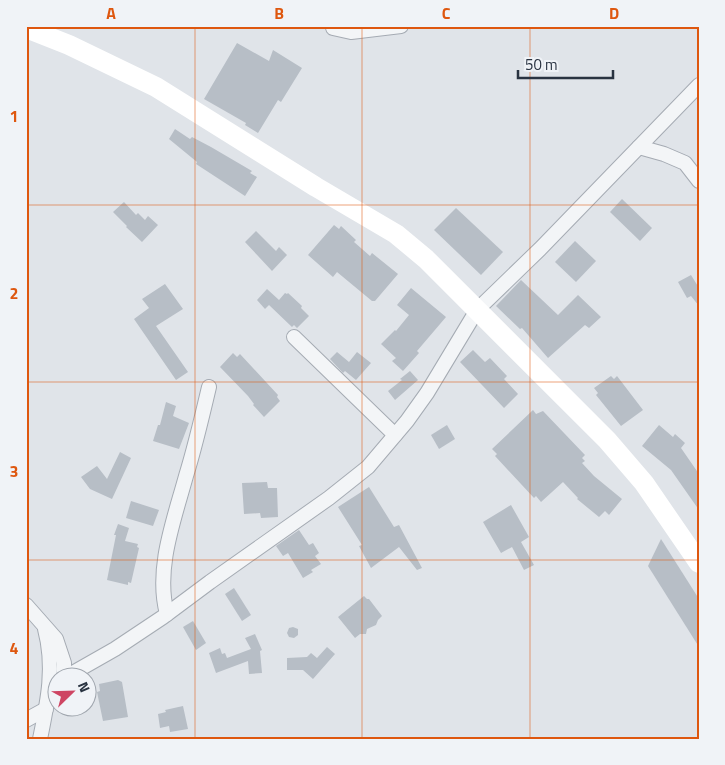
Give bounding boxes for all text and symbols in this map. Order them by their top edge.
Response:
text: A [106,1,116,25]
text: B [274,1,284,25]
text: C [442,1,451,25]
text: D [609,1,619,25]
scale bar [518,48,612,80]
text: 50 m [525,53,558,76]
text: 1 [10,104,18,128]
text: 2 [10,281,18,305]
text: 3 [10,459,18,483]
text: 4 [10,636,19,660]
north arrow [48,668,98,718]
text: N [73,678,96,695]

